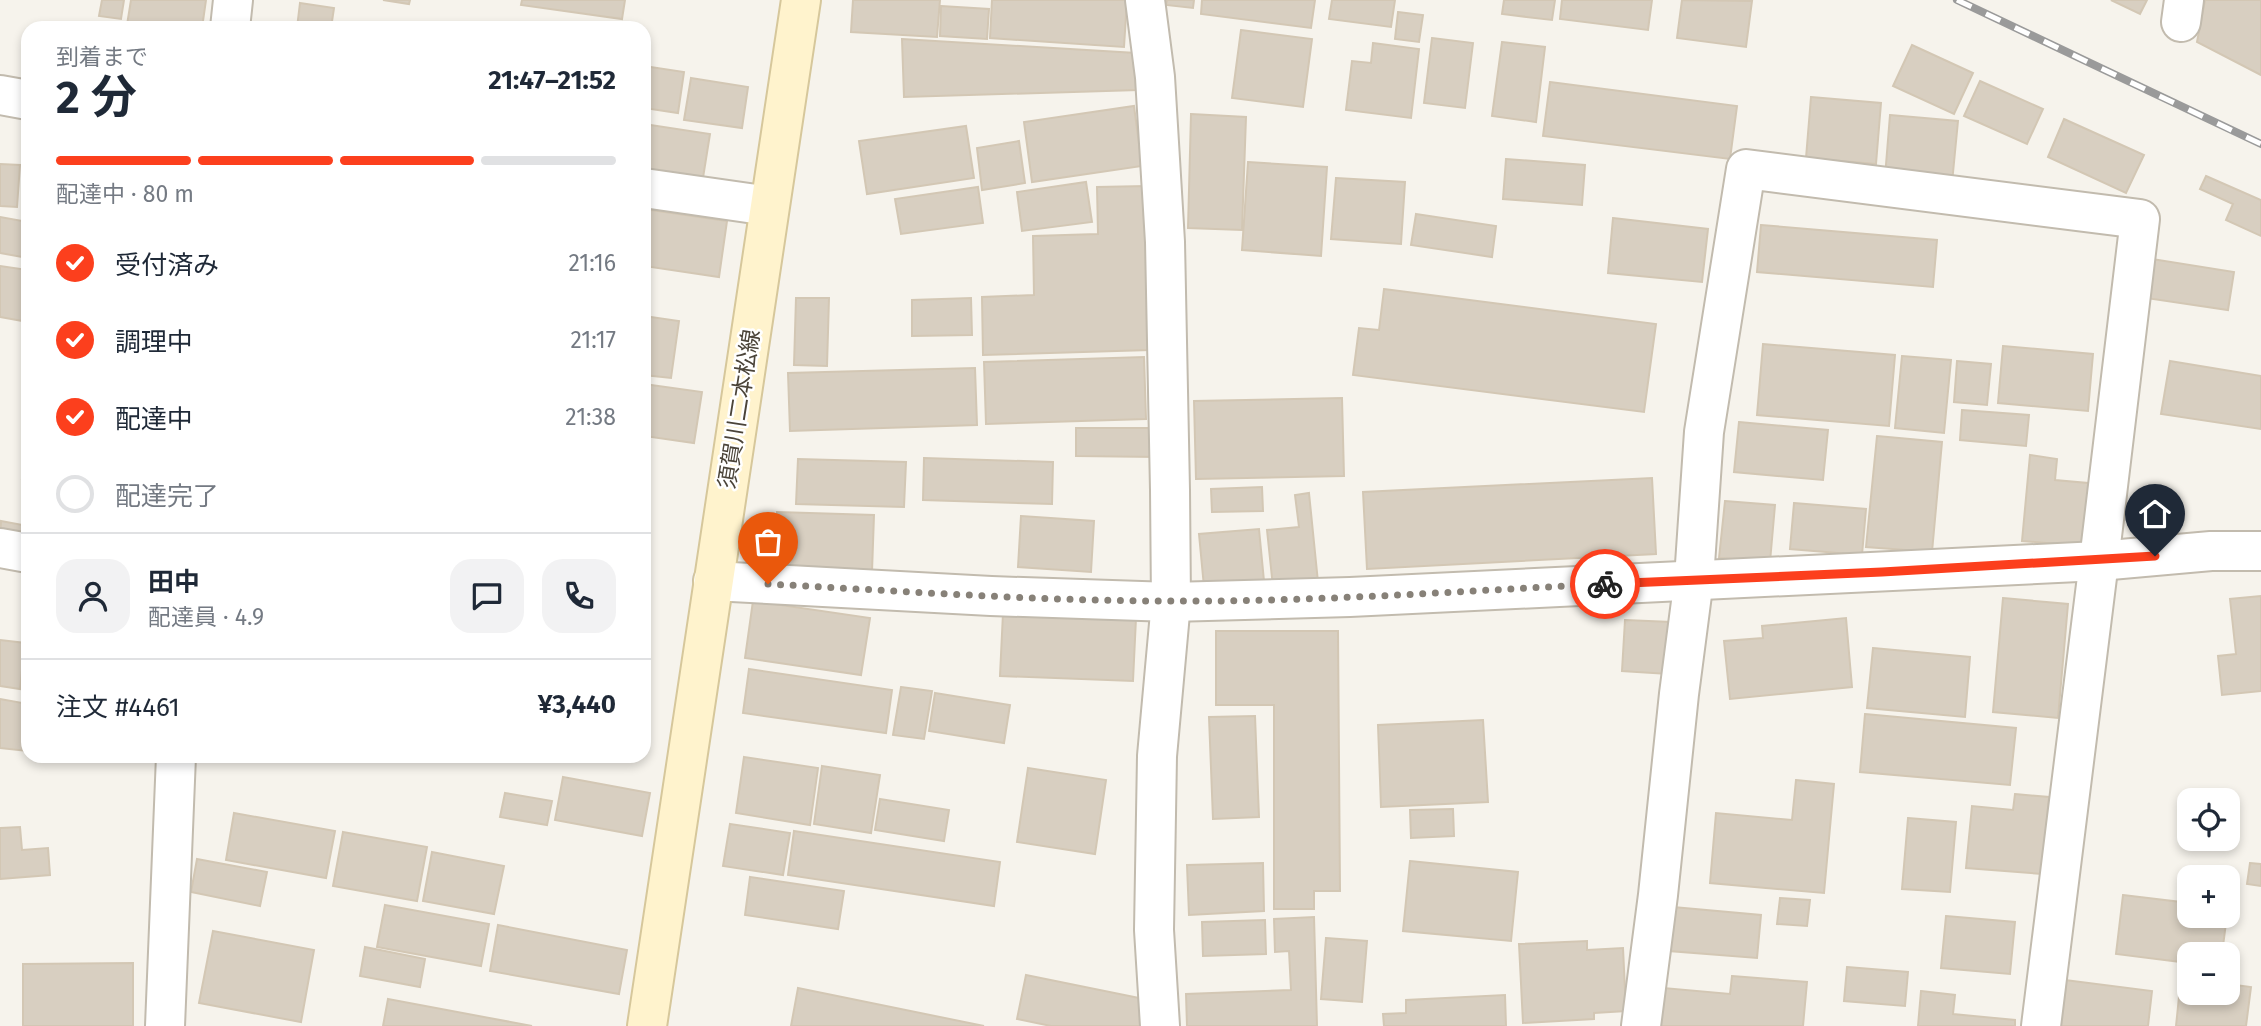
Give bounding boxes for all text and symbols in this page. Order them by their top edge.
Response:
text: 到着まで [56,43,148,71]
text: 21:47–21:52 [488,65,616,96]
text: 2 分 [56,70,137,125]
text: 配達中 · 80 m [56,180,194,208]
icon: check [56,244,94,282]
text: 21:16 [568,249,616,277]
text: 受付済み [115,250,219,281]
icon: check [56,321,94,359]
text: 21:17 [570,326,616,354]
text: 調理中 [115,327,193,358]
street label: 須賀川二本松線 [713,327,765,491]
icon: check [56,398,94,436]
text: 21:38 [565,403,616,431]
text: 配達中 [115,404,193,435]
text: 配達完了 [115,481,219,512]
pin [2125,484,2185,556]
icon: home [2136,495,2174,533]
pin [738,512,798,584]
icon: bag [749,523,787,561]
courier [1570,549,1640,619]
button: person [56,559,130,633]
button: chat [450,559,524,633]
button: phone [542,559,616,633]
icon: bike [1586,565,1624,603]
text: 田中 [148,567,200,598]
text: 配達員 · 4.9 [148,603,264,631]
text: ¥3,440 [538,689,616,720]
text: 注文 #4461 [56,692,180,723]
map controls [2177,788,2240,1005]
button: locate [2177,788,2240,851]
button: + [2177,865,2240,928]
button: − [2177,942,2240,1005]

